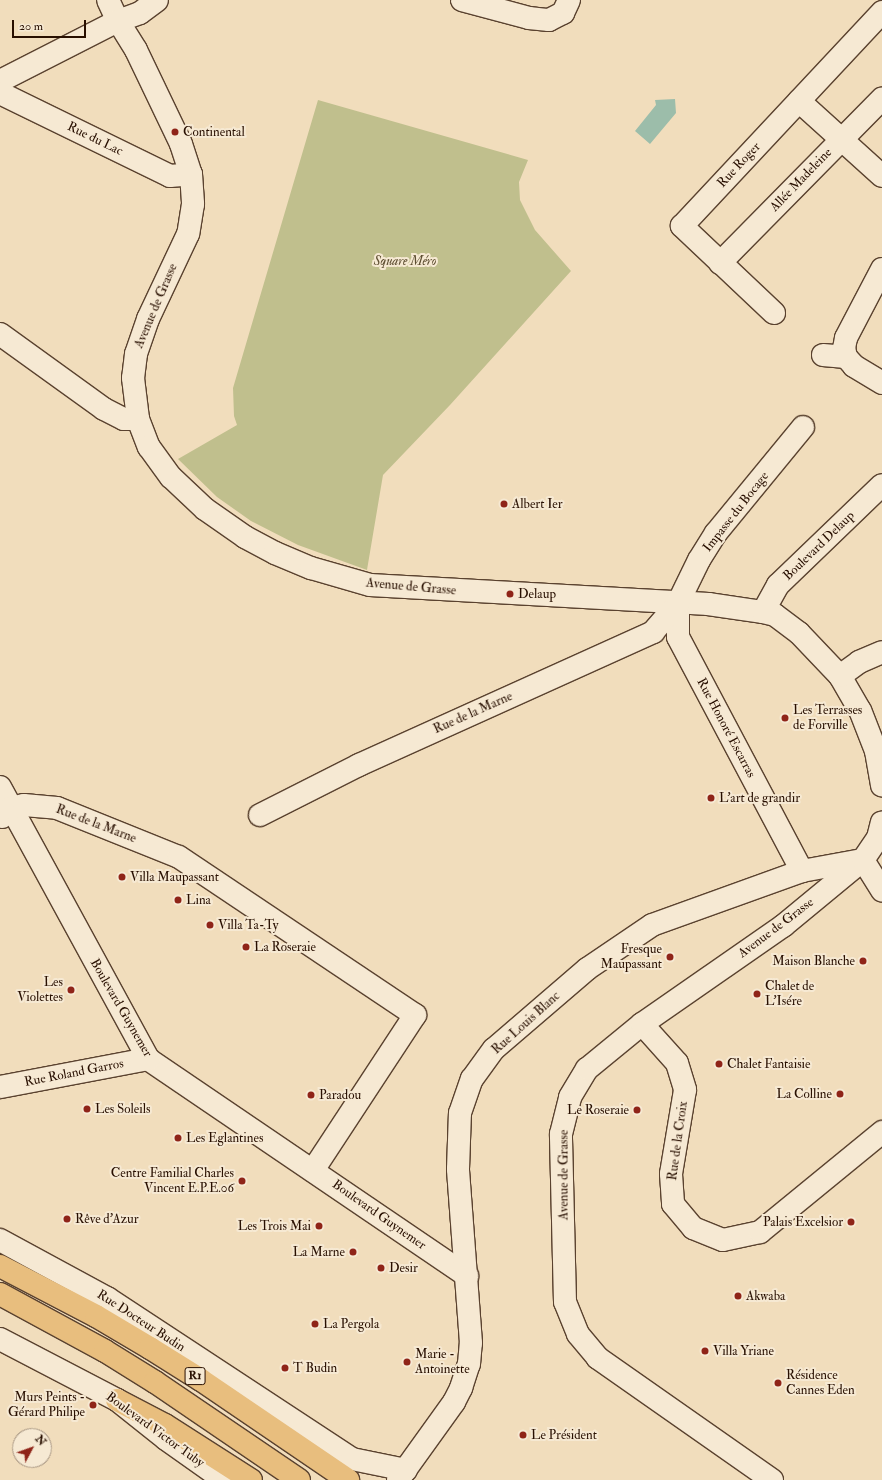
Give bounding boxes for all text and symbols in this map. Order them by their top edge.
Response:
scale bar [14,12,88,38]
text: 20 m [19,19,43,34]
street label: Rue du Lac [65,119,125,159]
place label: Continental [183,124,245,140]
marker: Continental [170,127,180,137]
street label: Rue Roger [714,139,764,191]
street label: Allée Madeleine [767,145,835,215]
park label: Square Méro [374,253,436,269]
street label: Avenue de Grasse [131,261,181,351]
street label: Impasse du Bocage [700,469,772,555]
place label: Albert Ier [512,496,563,512]
marker: Albert Ier [499,499,509,509]
street label: Boulevard Delaup [780,508,858,584]
street label: Avenue de Grasse [365,575,457,599]
place label: Delaup [518,586,556,602]
marker: Delaup [505,589,515,599]
street label: Rue Honoré Escarras [693,676,759,780]
street label: Rue de la Marne [431,689,515,737]
place label: Les Terrasses de Forville [793,703,862,734]
marker: Les Terrasses de Forville [780,713,790,723]
place label: L'art de grandir [719,790,800,806]
marker: L'art de grandir [706,793,716,803]
street label: Rue de la Marne [54,802,138,846]
place label: Villa Maupassant [130,869,219,885]
marker: Villa Maupassant [117,872,127,882]
place label: Lina [186,892,211,908]
marker: Lina [173,895,183,905]
street label: Avenue de Grasse [735,895,817,961]
place label: Villa Ta-Ty [218,917,279,933]
marker: Villa Ta-Ty [205,920,215,930]
place label: La Roseraie [254,939,316,955]
marker: La Roseraie [241,942,251,952]
place label: Fresque Maupassant [600,942,662,973]
marker: Fresque Maupassant [665,952,675,962]
place label: Maison Blanche [772,953,855,969]
street label: Boulevard Guynemer [87,956,155,1060]
marker: Maison Blanche [858,956,868,966]
place label: Les Violettes [17,975,63,1006]
place label: Chalet de L'Isére [765,979,814,1010]
marker: Les Violettes [66,985,76,995]
street label: Rue Louis Blanc [489,988,563,1058]
marker: Chalet de L'Isére [752,989,762,999]
street label: Rue Roland Garros [23,1056,125,1090]
place label: Chalet Fantaisie [727,1056,810,1072]
marker: Chalet Fantaisie [714,1059,724,1069]
place label: La Colline [777,1086,832,1102]
place label: Paradou [319,1087,361,1103]
marker: La Colline [835,1089,845,1099]
marker: Paradou [306,1090,316,1100]
street label: Rue de la Croix [665,1100,691,1182]
place label: Les Soleils [95,1101,150,1117]
place label: Le Roseraie [567,1102,629,1118]
marker: Les Soleils [82,1104,92,1114]
marker: Le Roseraie [632,1105,642,1115]
place label: Les Eglantines [186,1130,263,1146]
street label: Avenue de Grasse [556,1130,572,1220]
marker: Les Eglantines [173,1133,183,1143]
place label: Centre Familial Charles Vincent E.P.E.06 [111,1166,234,1197]
marker: Centre Familial Charles Vincent E.P.E.06 [237,1176,247,1186]
street label: Boulevard Guynemer [329,1177,429,1253]
place label: Rêve d'Azur [75,1211,139,1227]
marker: Rêve d'Azur [62,1214,72,1224]
place label: Palais Excelsior [763,1214,843,1230]
marker: Palais Excelsior [846,1217,856,1227]
place label: Les Trois Mai [238,1218,311,1234]
marker: Les Trois Mai [314,1221,324,1231]
place label: La Marne [293,1244,345,1260]
marker: La Marne [348,1247,358,1257]
place label: Desir [389,1260,418,1276]
marker: Desir [376,1263,386,1273]
street label: Rue Docteur Budin [94,1287,188,1355]
place label: Akwaba [746,1288,785,1304]
marker: Akwaba [733,1291,743,1301]
place label: La Pergola [323,1316,379,1332]
marker: La Pergola [310,1319,320,1329]
place label: Villa Yriane [713,1343,774,1359]
marker: Villa Yriane [700,1346,710,1356]
place label: Marie - Antoinette [415,1347,470,1378]
marker: Marie - Antoinette [402,1357,412,1367]
place label: T Budin [293,1360,337,1376]
marker: T Budin [280,1363,290,1373]
road number: R1 [184,1366,206,1386]
place label: Résidence Cannes Eden [786,1368,855,1399]
marker: Résidence Cannes Eden [773,1378,783,1388]
street label: Boulevard Victor Tuby [103,1389,207,1471]
place label: Murs Peints - Gérard Philipe [8,1390,85,1421]
marker: Murs Peints - Gérard Philipe [88,1400,98,1410]
place label: Le Président [531,1427,597,1443]
north arrow [12,1428,52,1468]
marker: Le Président [518,1430,528,1440]
text: N [33,1432,49,1448]

